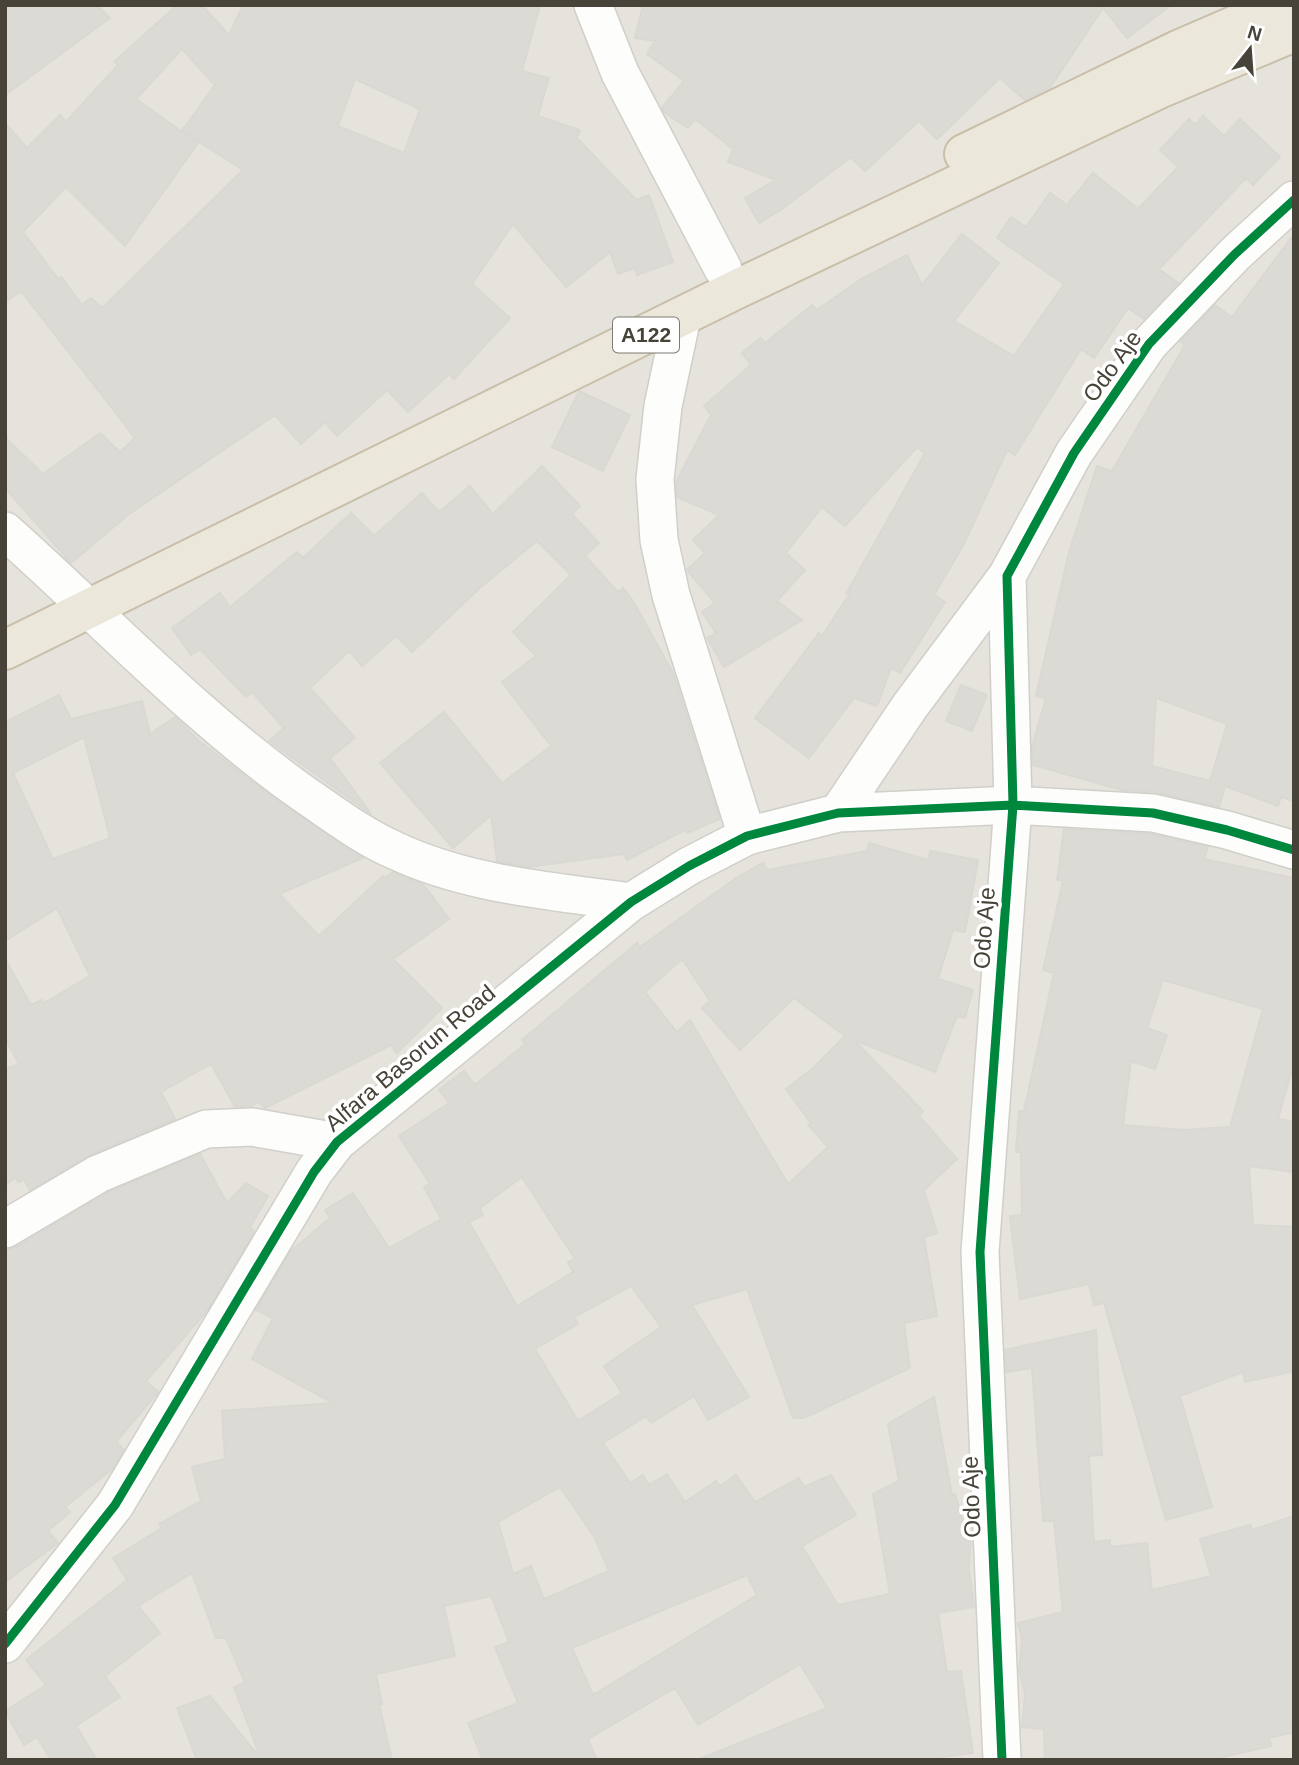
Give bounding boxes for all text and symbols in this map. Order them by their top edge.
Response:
north arrow [1215,14,1285,84]
text: N [1245,21,1264,45]
road number: A122 [613,318,679,352]
street label: Odo Aje [1077,325,1147,407]
street label: Odo Aje [968,886,1000,970]
street label: Alfara Basorun Road [320,979,500,1137]
street label: Odo Aje [957,1456,985,1538]

